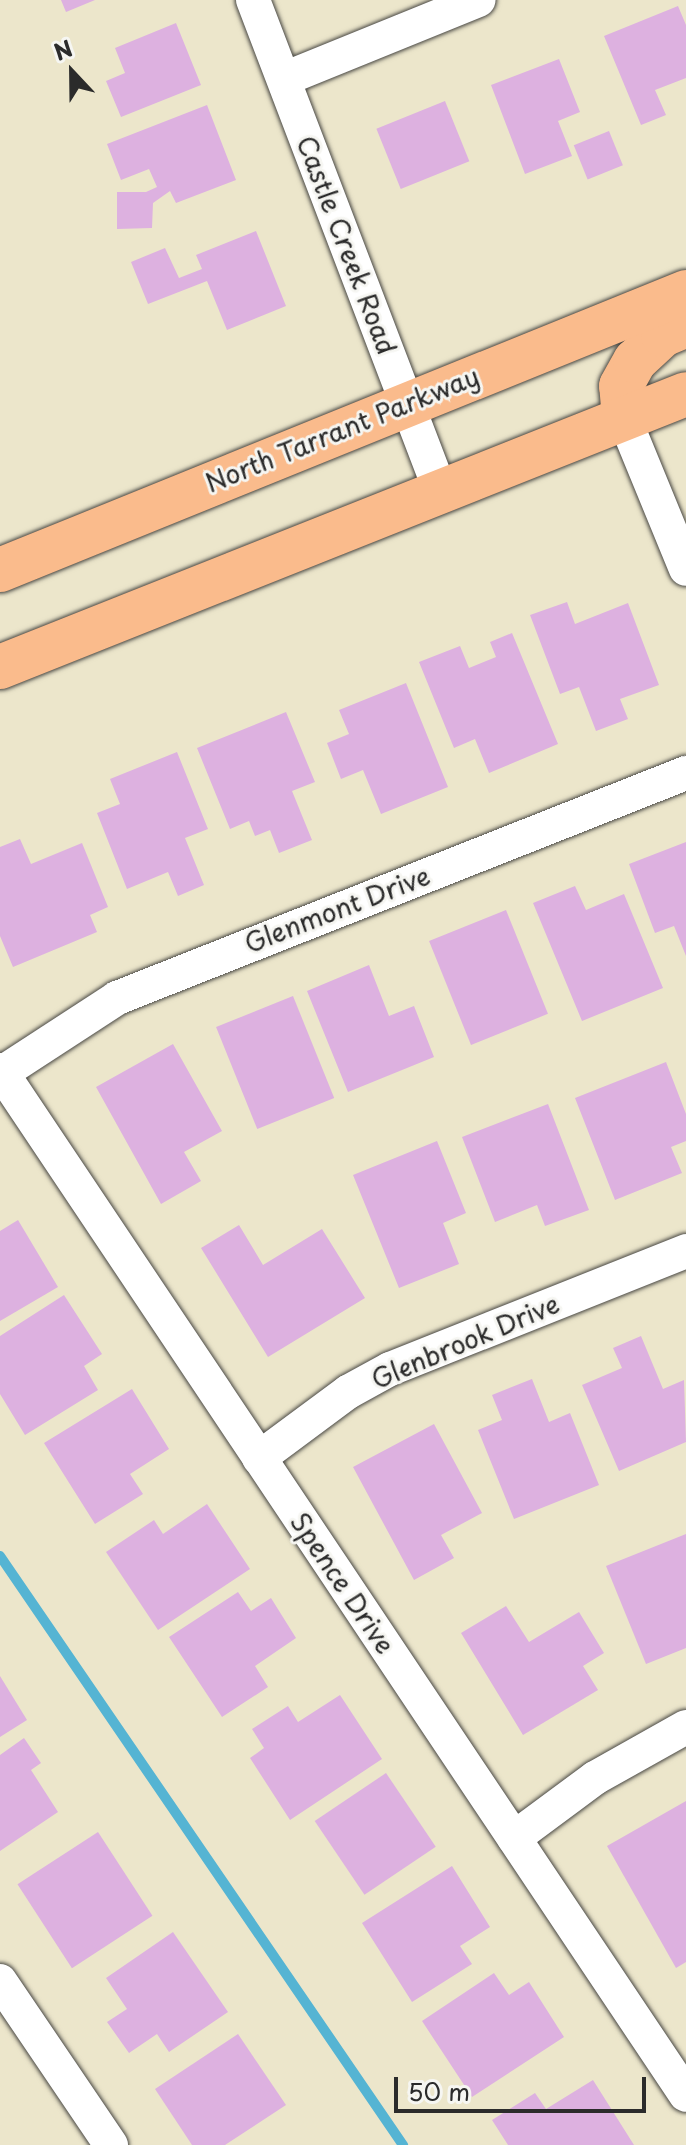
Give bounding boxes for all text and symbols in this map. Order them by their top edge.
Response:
text: N [49,31,77,68]
north arrow [32,32,112,112]
street label: Castle Creek Road [290,129,404,361]
street label: North Tarrant Parkway [200,359,484,499]
street label: Glenmont Drive [239,859,435,959]
street label: Glenbrook Drive [365,1287,565,1395]
street label: Spence Drive [284,1506,402,1660]
scale bar [398,2061,650,2111]
text: 50 m [408,2073,470,2109]

